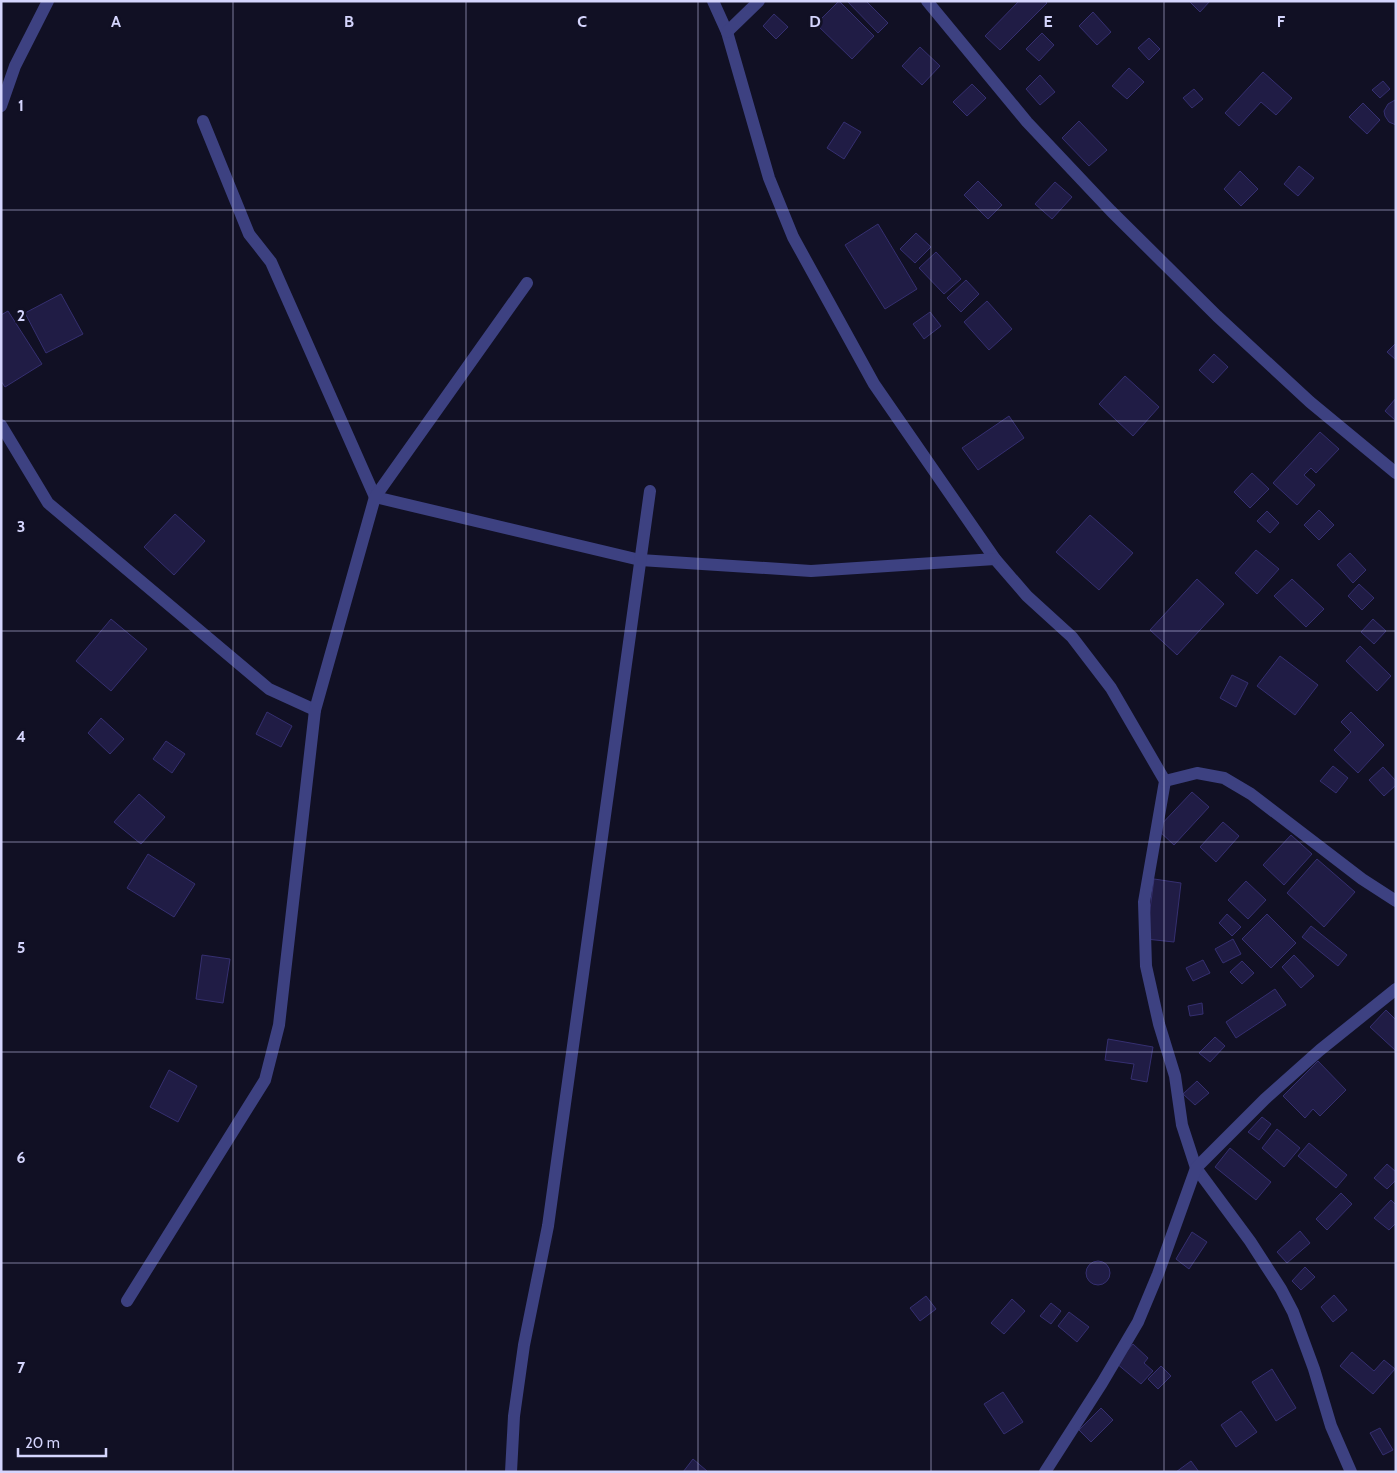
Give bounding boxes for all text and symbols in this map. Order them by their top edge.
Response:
text: A [111,12,121,31]
text: B [344,12,354,31]
text: C [577,12,587,31]
text: D [809,12,821,31]
text: E [1043,12,1053,31]
text: F [1277,12,1286,31]
text: 1 [18,96,24,115]
text: 2 [17,306,25,325]
text: 3 [17,517,25,536]
text: 4 [16,727,26,746]
text: 5 [17,938,25,957]
text: 6 [17,1148,26,1167]
text: 7 [17,1358,26,1377]
scale bar [18,1426,105,1458]
text: 20 m [25,1434,60,1452]

